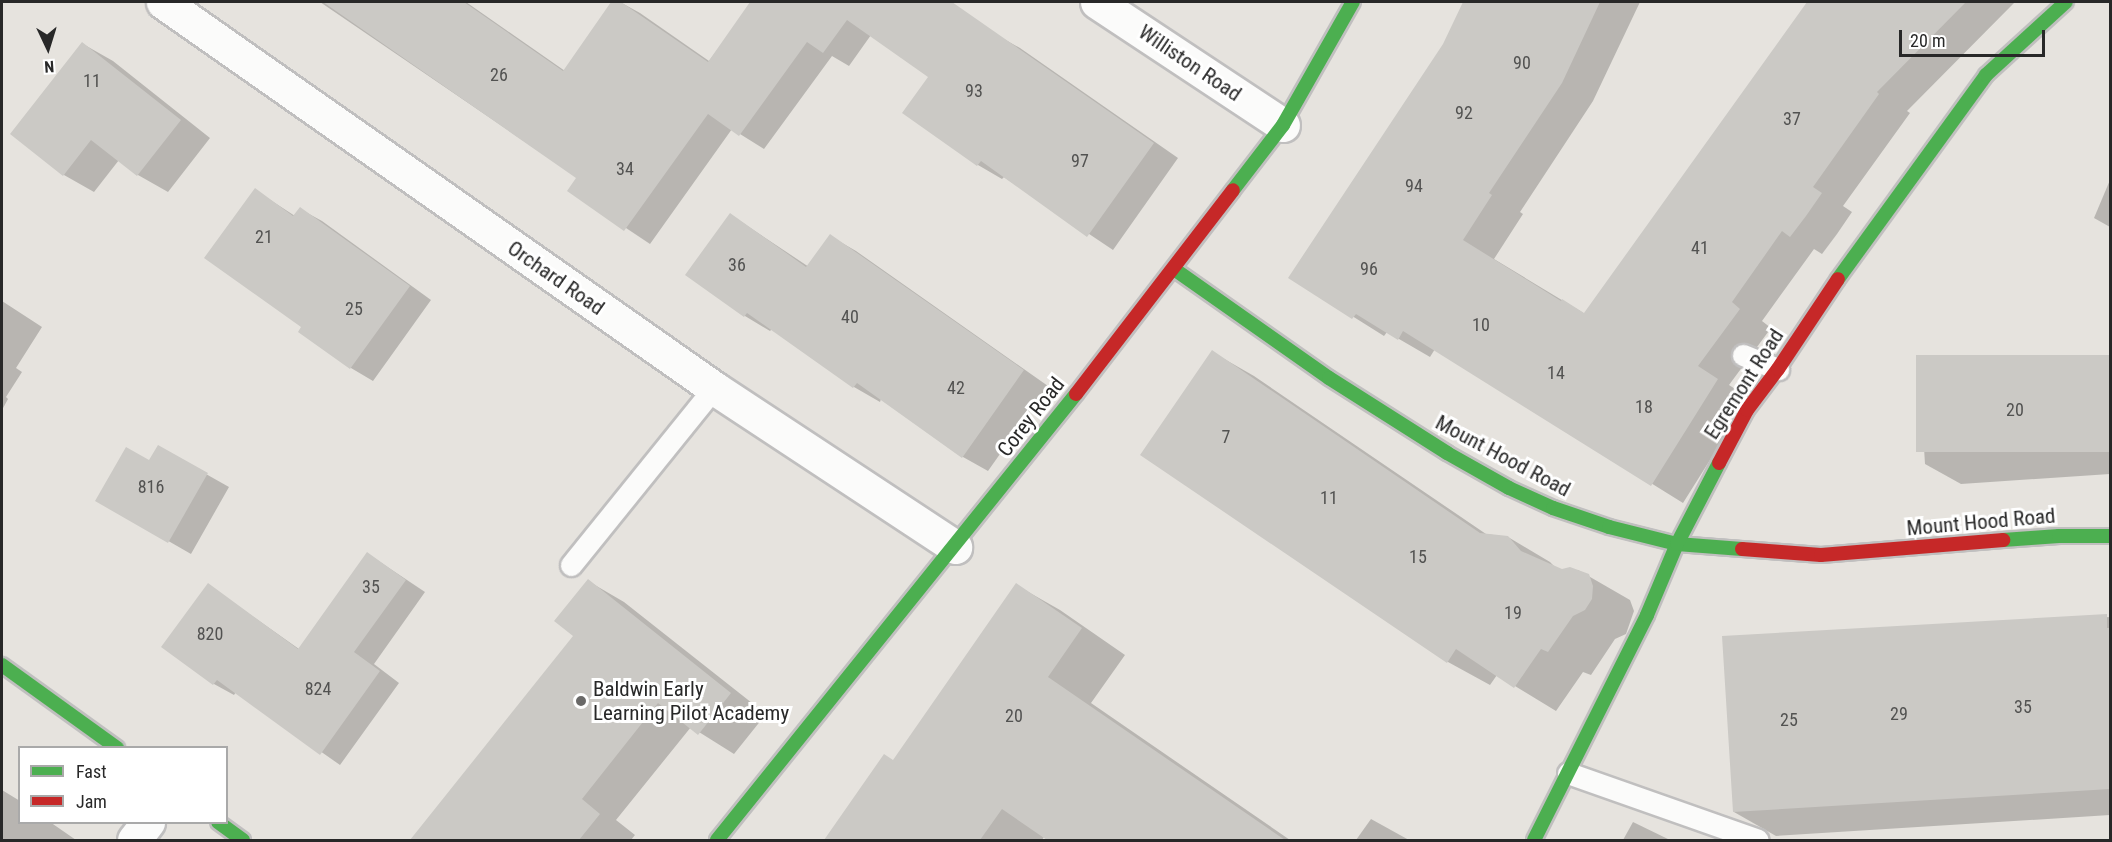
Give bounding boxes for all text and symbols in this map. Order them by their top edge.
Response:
north arrow [18,18,78,78]
scale bar [1902,18,2048,56]
street label: Williston Road [1134,19,1246,107]
text: 20 m [1910,30,1945,51]
house number: 90 [1513,52,1531,74]
text: N [44,57,55,76]
house number: 26 [490,64,508,86]
house number: 11 [83,70,101,92]
house number: 93 [965,80,983,102]
house number: 92 [1455,102,1473,124]
house number: 37 [1783,108,1801,130]
house number: 97 [1071,150,1089,172]
house number: 34 [616,158,634,180]
house number: 94 [1405,175,1423,197]
house number: 21 [255,226,273,248]
street label: Orchard Road [503,235,609,321]
house number: 41 [1691,237,1709,259]
house number: 36 [728,254,746,276]
house number: 96 [1360,258,1378,280]
house number: 25 [345,298,363,320]
house number: 40 [841,306,859,328]
house number: 10 [1472,314,1490,336]
street label: Egremont Road [1699,324,1789,444]
house number: 14 [1547,362,1565,384]
street label: Corey Road [992,372,1070,462]
house number: 42 [947,377,965,399]
house number: 18 [1635,396,1653,418]
house number: 20 [2006,399,2024,421]
street label: Mount Hood Road [1431,410,1575,502]
house number: 7 [1222,426,1230,448]
house number: 816 [138,476,164,498]
house number: 11 [1320,487,1338,509]
street label: Mount Hood Road [1906,503,2056,541]
house number: 15 [1409,546,1427,568]
house number: 35 [362,576,380,598]
house number: 19 [1504,602,1522,624]
house number: 820 [197,623,223,645]
place label: Baldwin Early Learning Pilot Academy [593,676,789,726]
house number: 824 [305,678,331,700]
marker: Baldwin Early Learning Pilot Academy [574,694,588,708]
house number: 35 [2014,696,2032,718]
house number: 29 [1890,703,1908,725]
house number: 20 [1005,705,1023,727]
house number: 25 [1780,709,1798,731]
legend [18,746,228,824]
text: Fast [76,761,107,782]
text: Jam [76,791,107,812]

